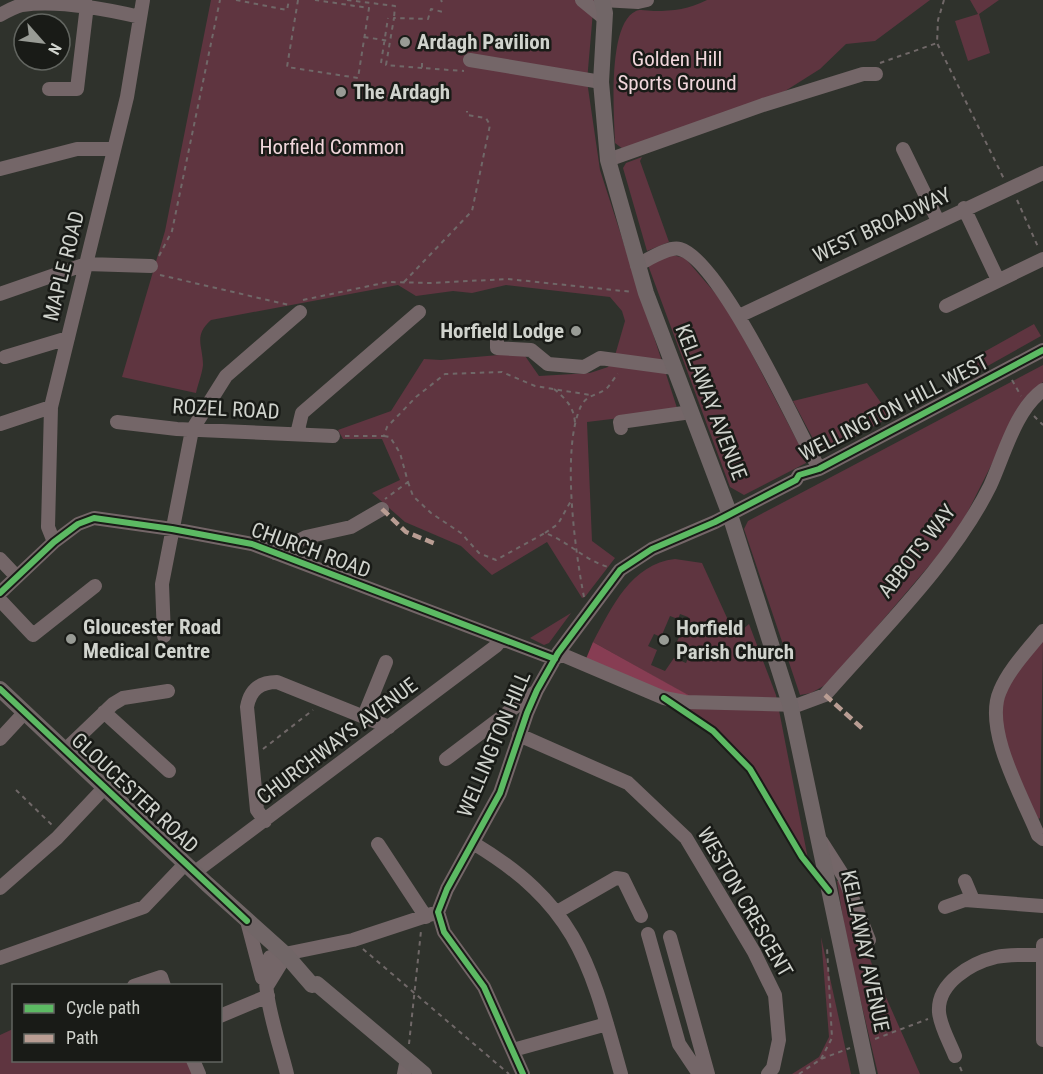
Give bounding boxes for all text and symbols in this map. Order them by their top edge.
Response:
north arrow [12,12,72,72]
place label: Ardagh Pavilion [417,30,550,54]
marker: Ardagh Pavilion [398,35,412,49]
text: N [44,40,65,58]
park label: Golden Hill Sports Ground [617,47,737,95]
place label: The Ardagh [353,80,450,104]
marker: The Ardagh [334,85,348,99]
park label: Horfield Common [260,135,404,159]
street label: WEST BROADWAY [809,183,955,267]
street label: MAPLE ROAD [39,208,89,324]
place label: Horfield Lodge [440,319,564,343]
street label: KELLAWAY AVENUE [670,321,752,483]
marker: Horfield Lodge [569,324,583,338]
street label: WELLINGTON HILL WEST [795,350,993,466]
street label: ROZEL ROAD [172,394,280,424]
street label: ABBOTS WAY [873,500,961,602]
street label: CHURCH ROAD [248,517,374,583]
place label: Gloucester Road Medical Centre [83,615,221,663]
place label: Horfield Parish Church [676,616,794,664]
marker: Gloucester Road Medical Centre [64,632,78,646]
marker: Horfield Parish Church [657,633,671,647]
street label: WELLINGTON HILL [452,667,536,821]
street label: CHURCHWAYS AVENUE [252,673,422,809]
street label: GLOUCESTER ROAD [67,728,203,858]
street label: WESTON CRESCENT [692,823,798,981]
street label: KELLAWAY AVENUE [836,868,894,1034]
legend [12,984,222,1062]
text: Cycle path [66,997,140,1018]
text: Path [66,1027,99,1048]

